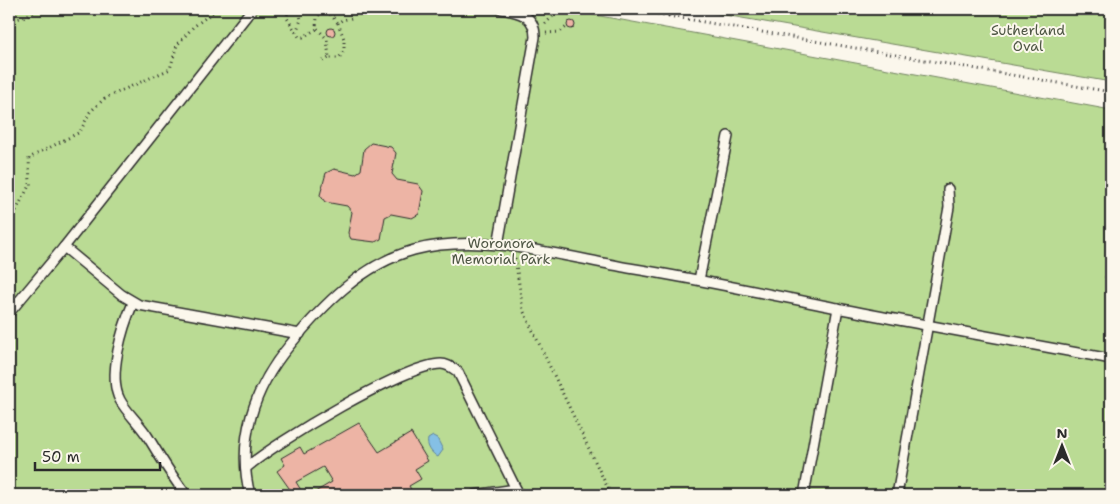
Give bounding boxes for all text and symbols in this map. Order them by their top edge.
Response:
park label: Sutherland Oval [991,21,1065,55]
park label: Woronora Memorial Park [451,234,551,268]
north arrow [1038,422,1088,472]
text: N [1056,424,1068,442]
scale bar [35,439,160,471]
text: 50 m [42,447,80,467]

